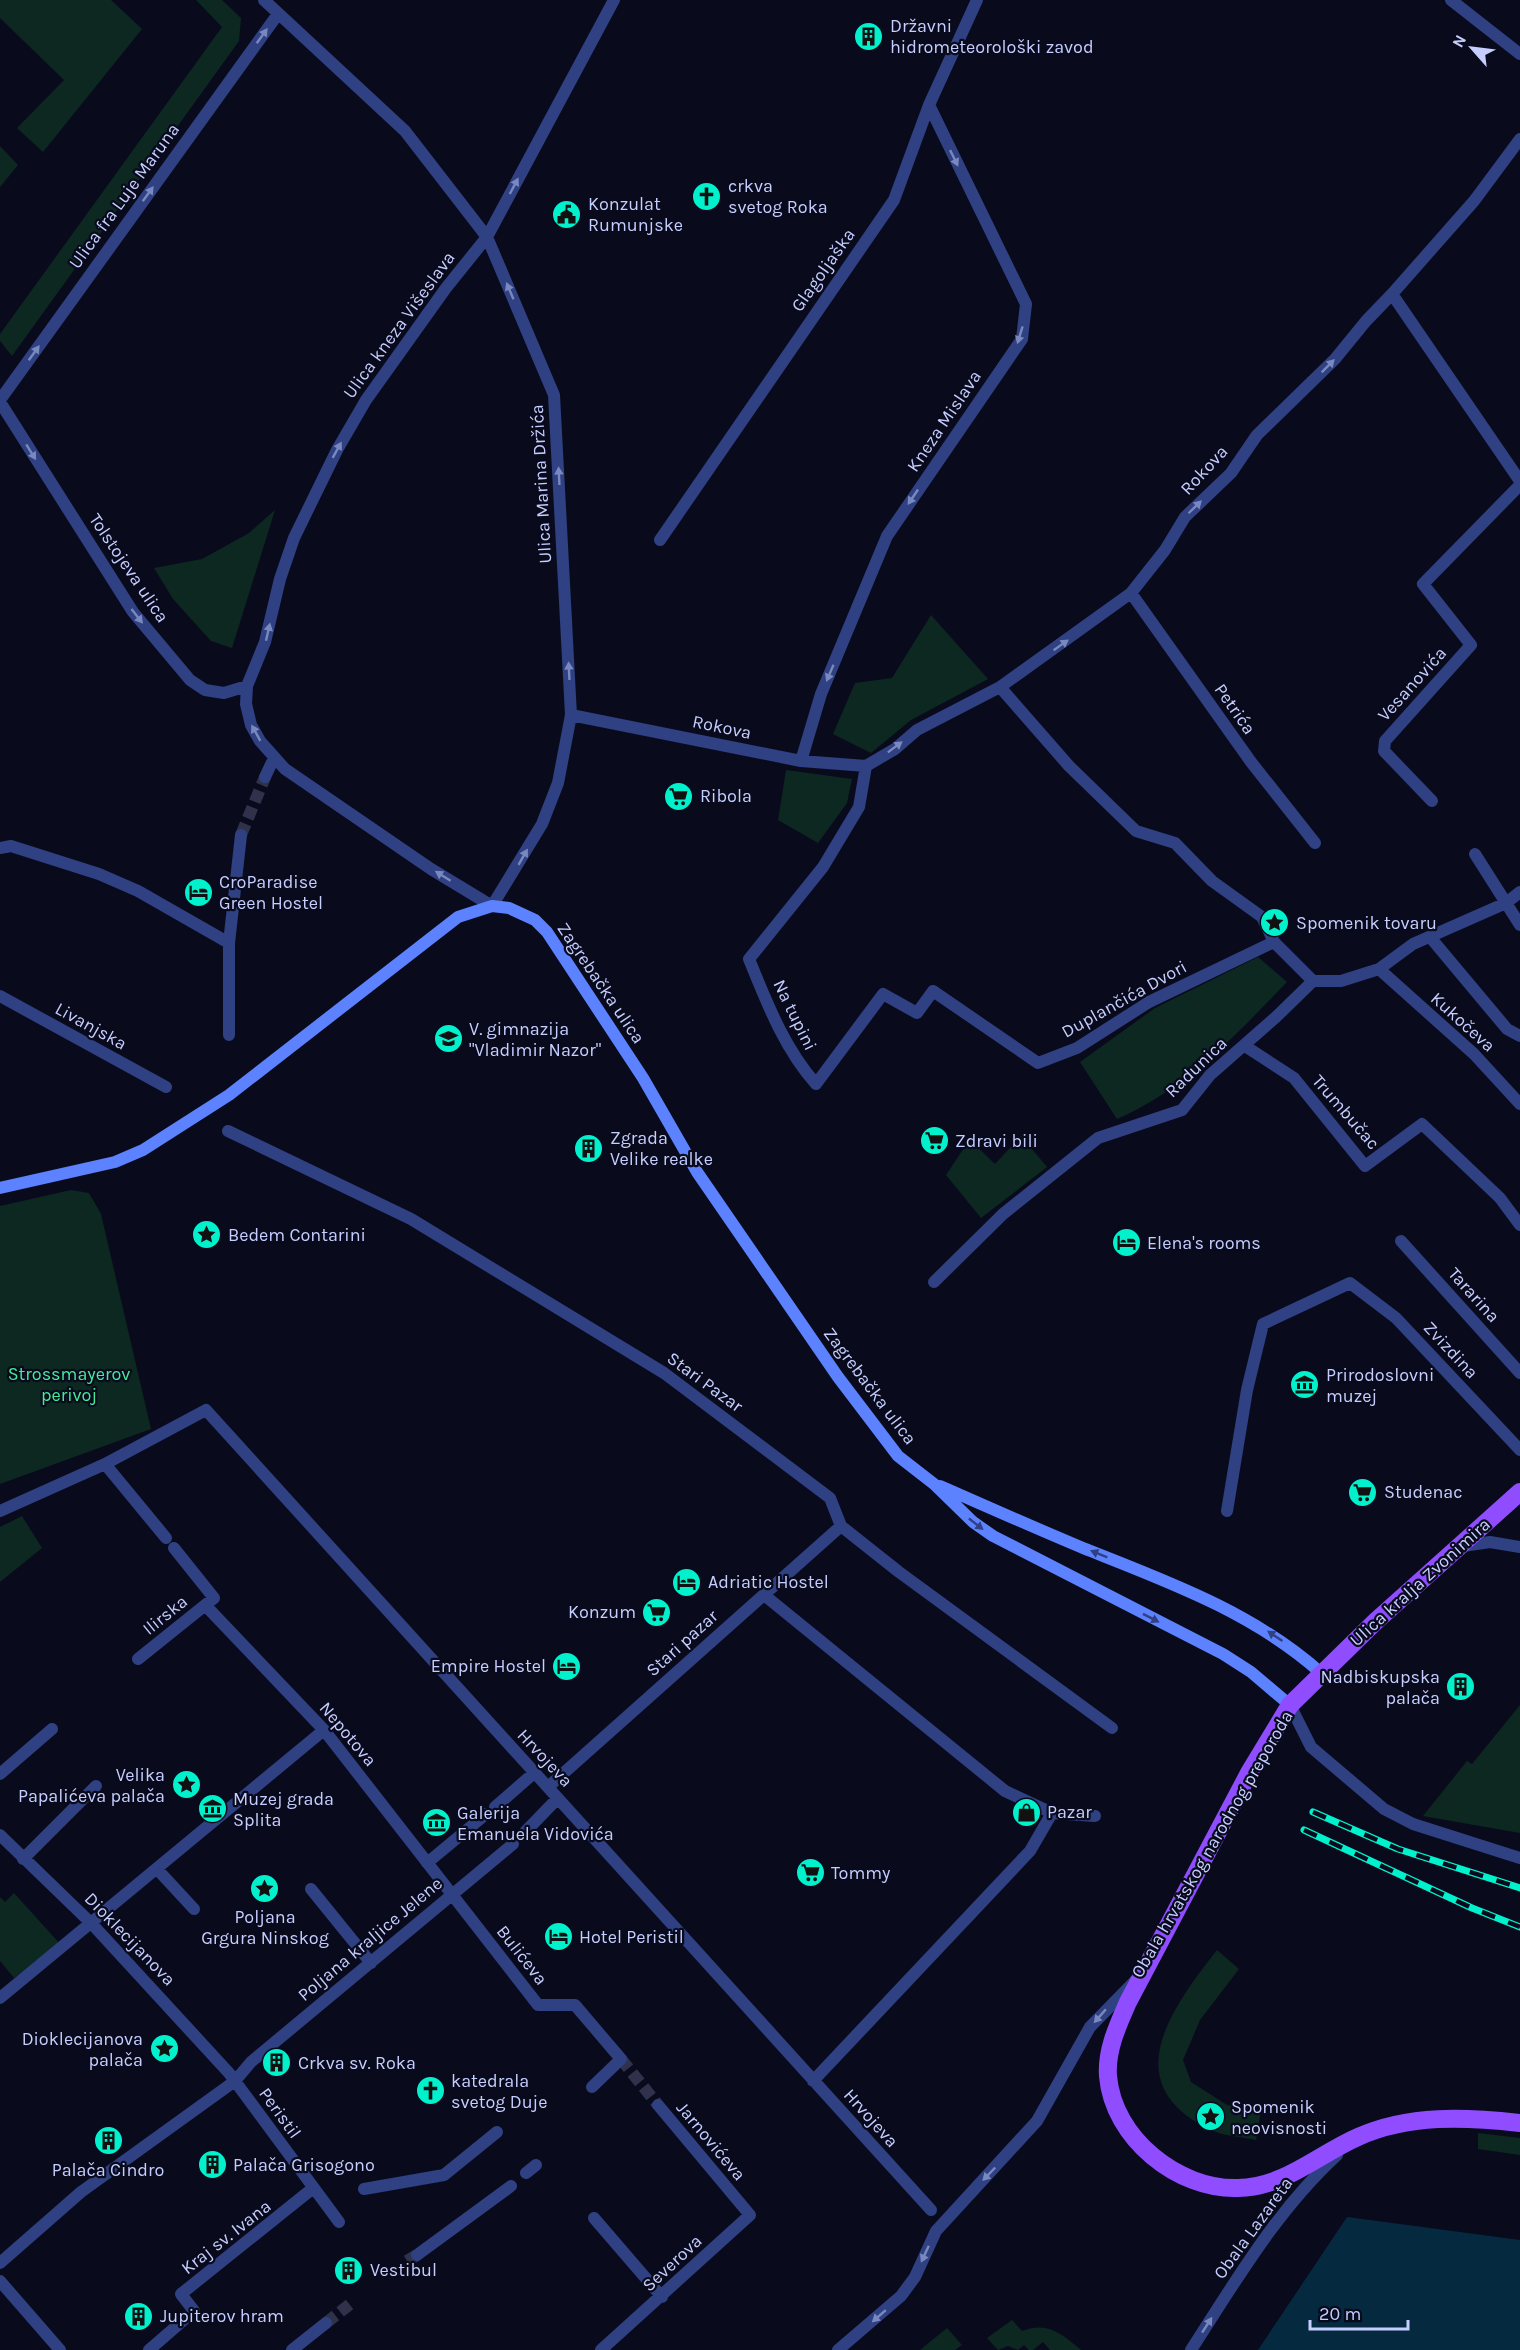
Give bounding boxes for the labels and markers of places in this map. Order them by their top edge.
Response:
place label: Državni hidrometeorološki zavod [890,15,1094,58]
building icon: Državni hidrometeorološki zavod [853,20,885,52]
place label: crkva svetog Roka [728,175,828,218]
church icon: crkva svetog Roka [691,180,723,212]
place label: Konzulat Rumunjske [588,193,683,236]
public building icon: Konzulat Rumunjske [551,198,583,230]
supermarket icon: Ribola [663,780,695,812]
place label: Ribola [700,785,752,807]
place label: CroParadise Green Hostel [219,871,323,914]
hotel icon: CroParadise Green Hostel [182,876,214,908]
place icon: Spomenik tovaru [1259,907,1291,939]
place label: Spomenik tovaru [1296,912,1437,934]
place label: V. gimnazija "Vladimir Nazor" [469,1018,601,1061]
school or university icon: V. gimnazija "Vladimir Nazor" [432,1023,464,1055]
supermarket icon: Zdravi bili [918,1125,950,1157]
place label: Zgrada Velike realke [610,1127,713,1170]
place label: Zdravi bili [955,1130,1038,1152]
building icon: Zgrada Velike realke [573,1132,605,1164]
place icon: Bedem Contarini [191,1219,223,1251]
place label: Bedem Contarini [228,1224,366,1246]
hotel icon: Elena's rooms [1110,1227,1142,1259]
place label: Elena's rooms [1147,1232,1261,1254]
place label: Prirodoslovni muzej [1326,1364,1434,1407]
museum icon: Prirodoslovni muzej [1289,1369,1321,1401]
supermarket icon: Studenac [1347,1476,1379,1508]
place label: Studenac [1384,1481,1463,1503]
hotel icon: Adriatic Hostel [671,1566,703,1598]
place label: Adriatic Hostel [708,1571,829,1593]
supermarket icon: Konzum [641,1596,673,1628]
place label: Konzum [568,1601,636,1623]
hotel icon: Empire Hostel [551,1650,583,1682]
place label: Empire Hostel [431,1655,546,1677]
place label: Nadbiskupska palača [1321,1666,1440,1709]
building icon: Nadbiskupska palača [1445,1671,1477,1703]
place label: Velika Papalićeva palača [18,1764,165,1807]
place icon: Velika Papalićeva palača [170,1769,202,1801]
place label: Muzej grada Splita [233,1788,334,1831]
museum icon: Muzej grada Splita [196,1793,228,1825]
shop icon: Pazar [1010,1796,1042,1828]
place label: Pazar [1047,1801,1092,1823]
place label: Galerija Emanuela Vidovića [457,1802,614,1845]
museum icon: Galerija Emanuela Vidovića [420,1807,452,1839]
supermarket icon: Tommy [794,1857,826,1889]
place label: Tommy [831,1862,891,1884]
place icon: Poljana Grgura Ninskog [249,1872,281,1904]
place label: Poljana Grgura Ninskog [201,1906,329,1949]
hotel icon: Hotel Peristil [542,1921,574,1953]
place label: Hotel Peristil [579,1926,684,1948]
place label: Dioklecijanova palača [22,2028,143,2071]
place icon: Dioklecijanova palača [148,2033,180,2065]
building icon: Crkva sv. Roka [261,2047,293,2079]
place label: Crkva sv. Roka [298,2052,416,2074]
place label: katedrala svetog Duje [451,2070,547,2113]
church icon: katedrala svetog Duje [414,2075,446,2107]
place label: Spomenik neovisnosti [1231,2096,1327,2139]
place icon: Spomenik neovisnosti [1194,2101,1226,2133]
building icon: Palača Cindro [92,2125,124,2157]
building icon: Palača Grisogono [196,2149,228,2181]
place label: Palača Grisogono [233,2154,375,2176]
place label: Palača Cindro [52,2159,164,2181]
building icon: Vestibul [333,2254,365,2286]
place label: Vestibul [370,2259,437,2281]
building icon: Jupiterov hram [123,2300,155,2332]
place label: Jupiterov hram [160,2305,284,2327]

